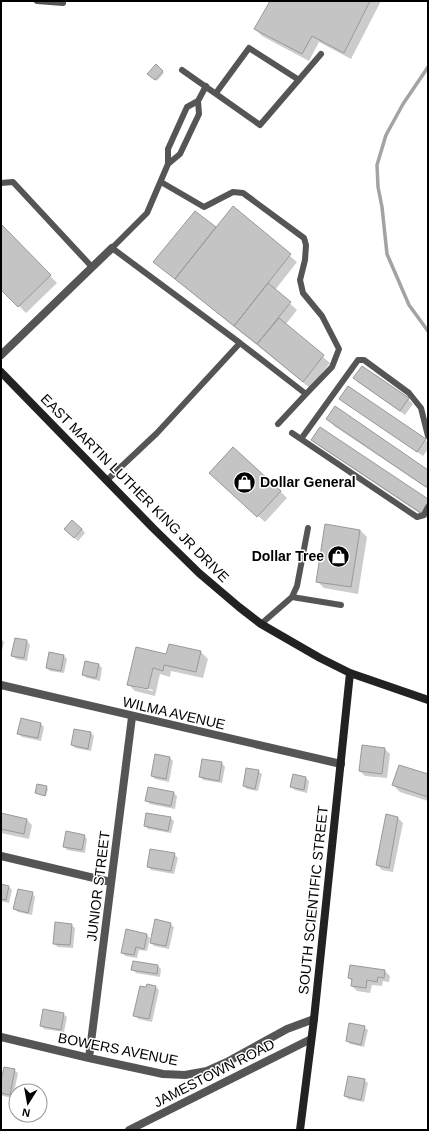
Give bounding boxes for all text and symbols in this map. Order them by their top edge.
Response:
street label: EAST MARTIN LUTHER KING JR DRIVE [38,391,232,585]
shop icon: Dollar General [232,469,258,495]
place label: Dollar General [260,474,356,490]
shop icon: Dollar Tree [326,543,352,569]
place label: Dollar Tree [252,548,324,564]
street label: WILMA AVENUE [121,693,227,733]
street label: SOUTH SCIENTIFIC STREET [295,804,331,995]
street label: JUNIOR STREET [83,829,113,942]
street label: BOWERS AVENUE [57,1030,179,1068]
street label: JAMESTOWN ROAD [151,1036,277,1110]
north arrow [8,1083,48,1123]
text: N [21,1106,31,1119]

